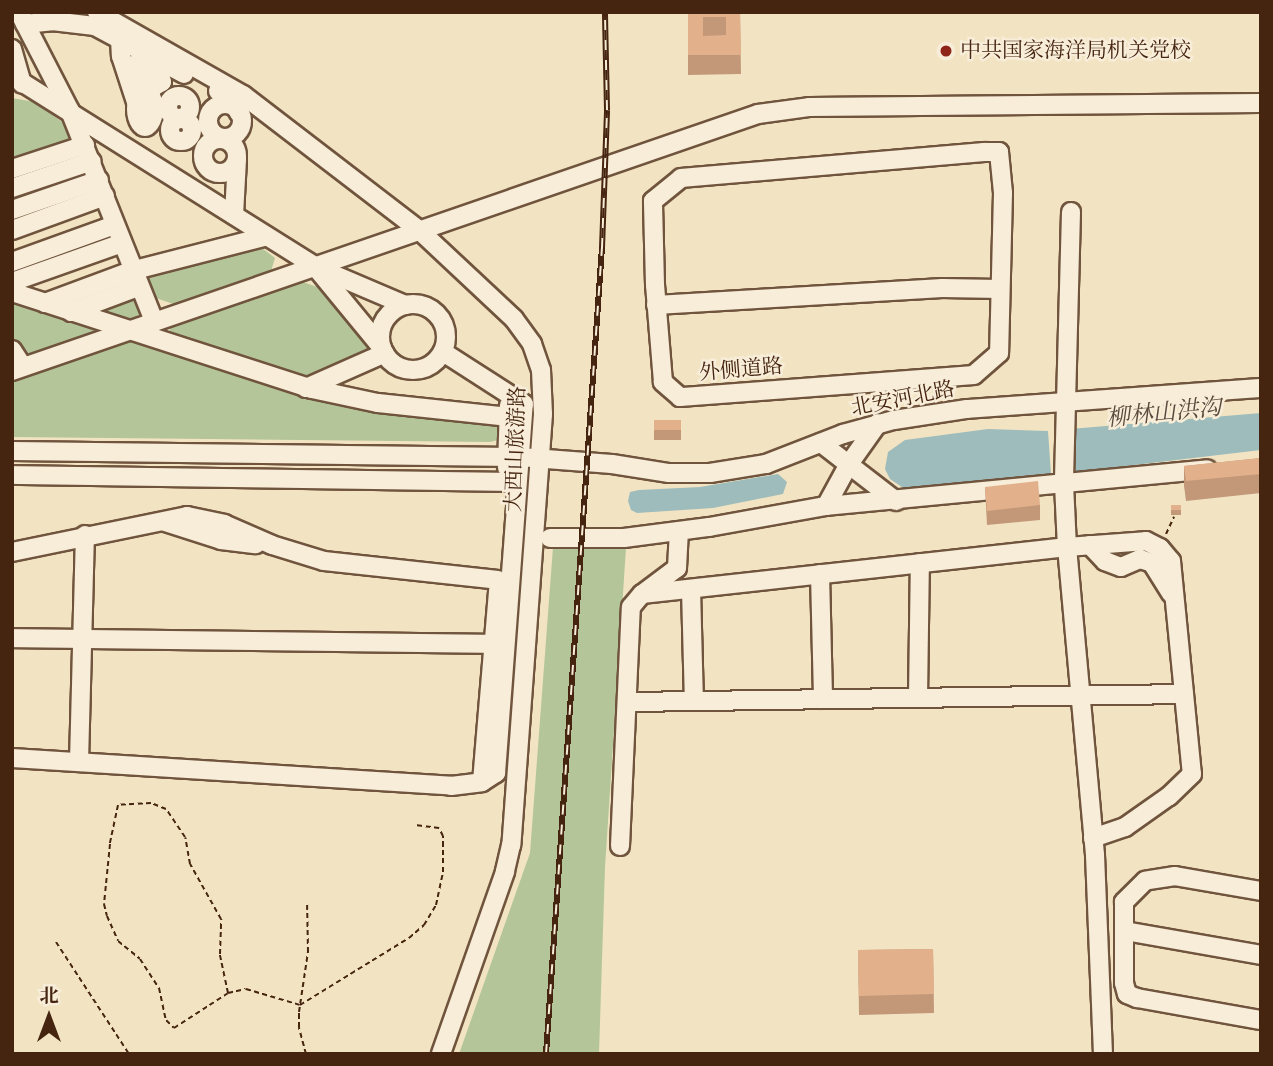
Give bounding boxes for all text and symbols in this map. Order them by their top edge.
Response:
place label: 中共国家海洋局机关党校 [960,38,1191,64]
marker: 中共国家海洋局机关党校 [938,43,954,59]
street label: 外侧道路 [698,354,784,386]
street label: 北安河北路 [849,377,957,421]
street label: 大西山旅游路 [501,386,531,512]
water label: 柳林山洪沟 [1105,393,1223,433]
north arrow [14,982,84,1052]
text: 北 [39,983,59,1009]

